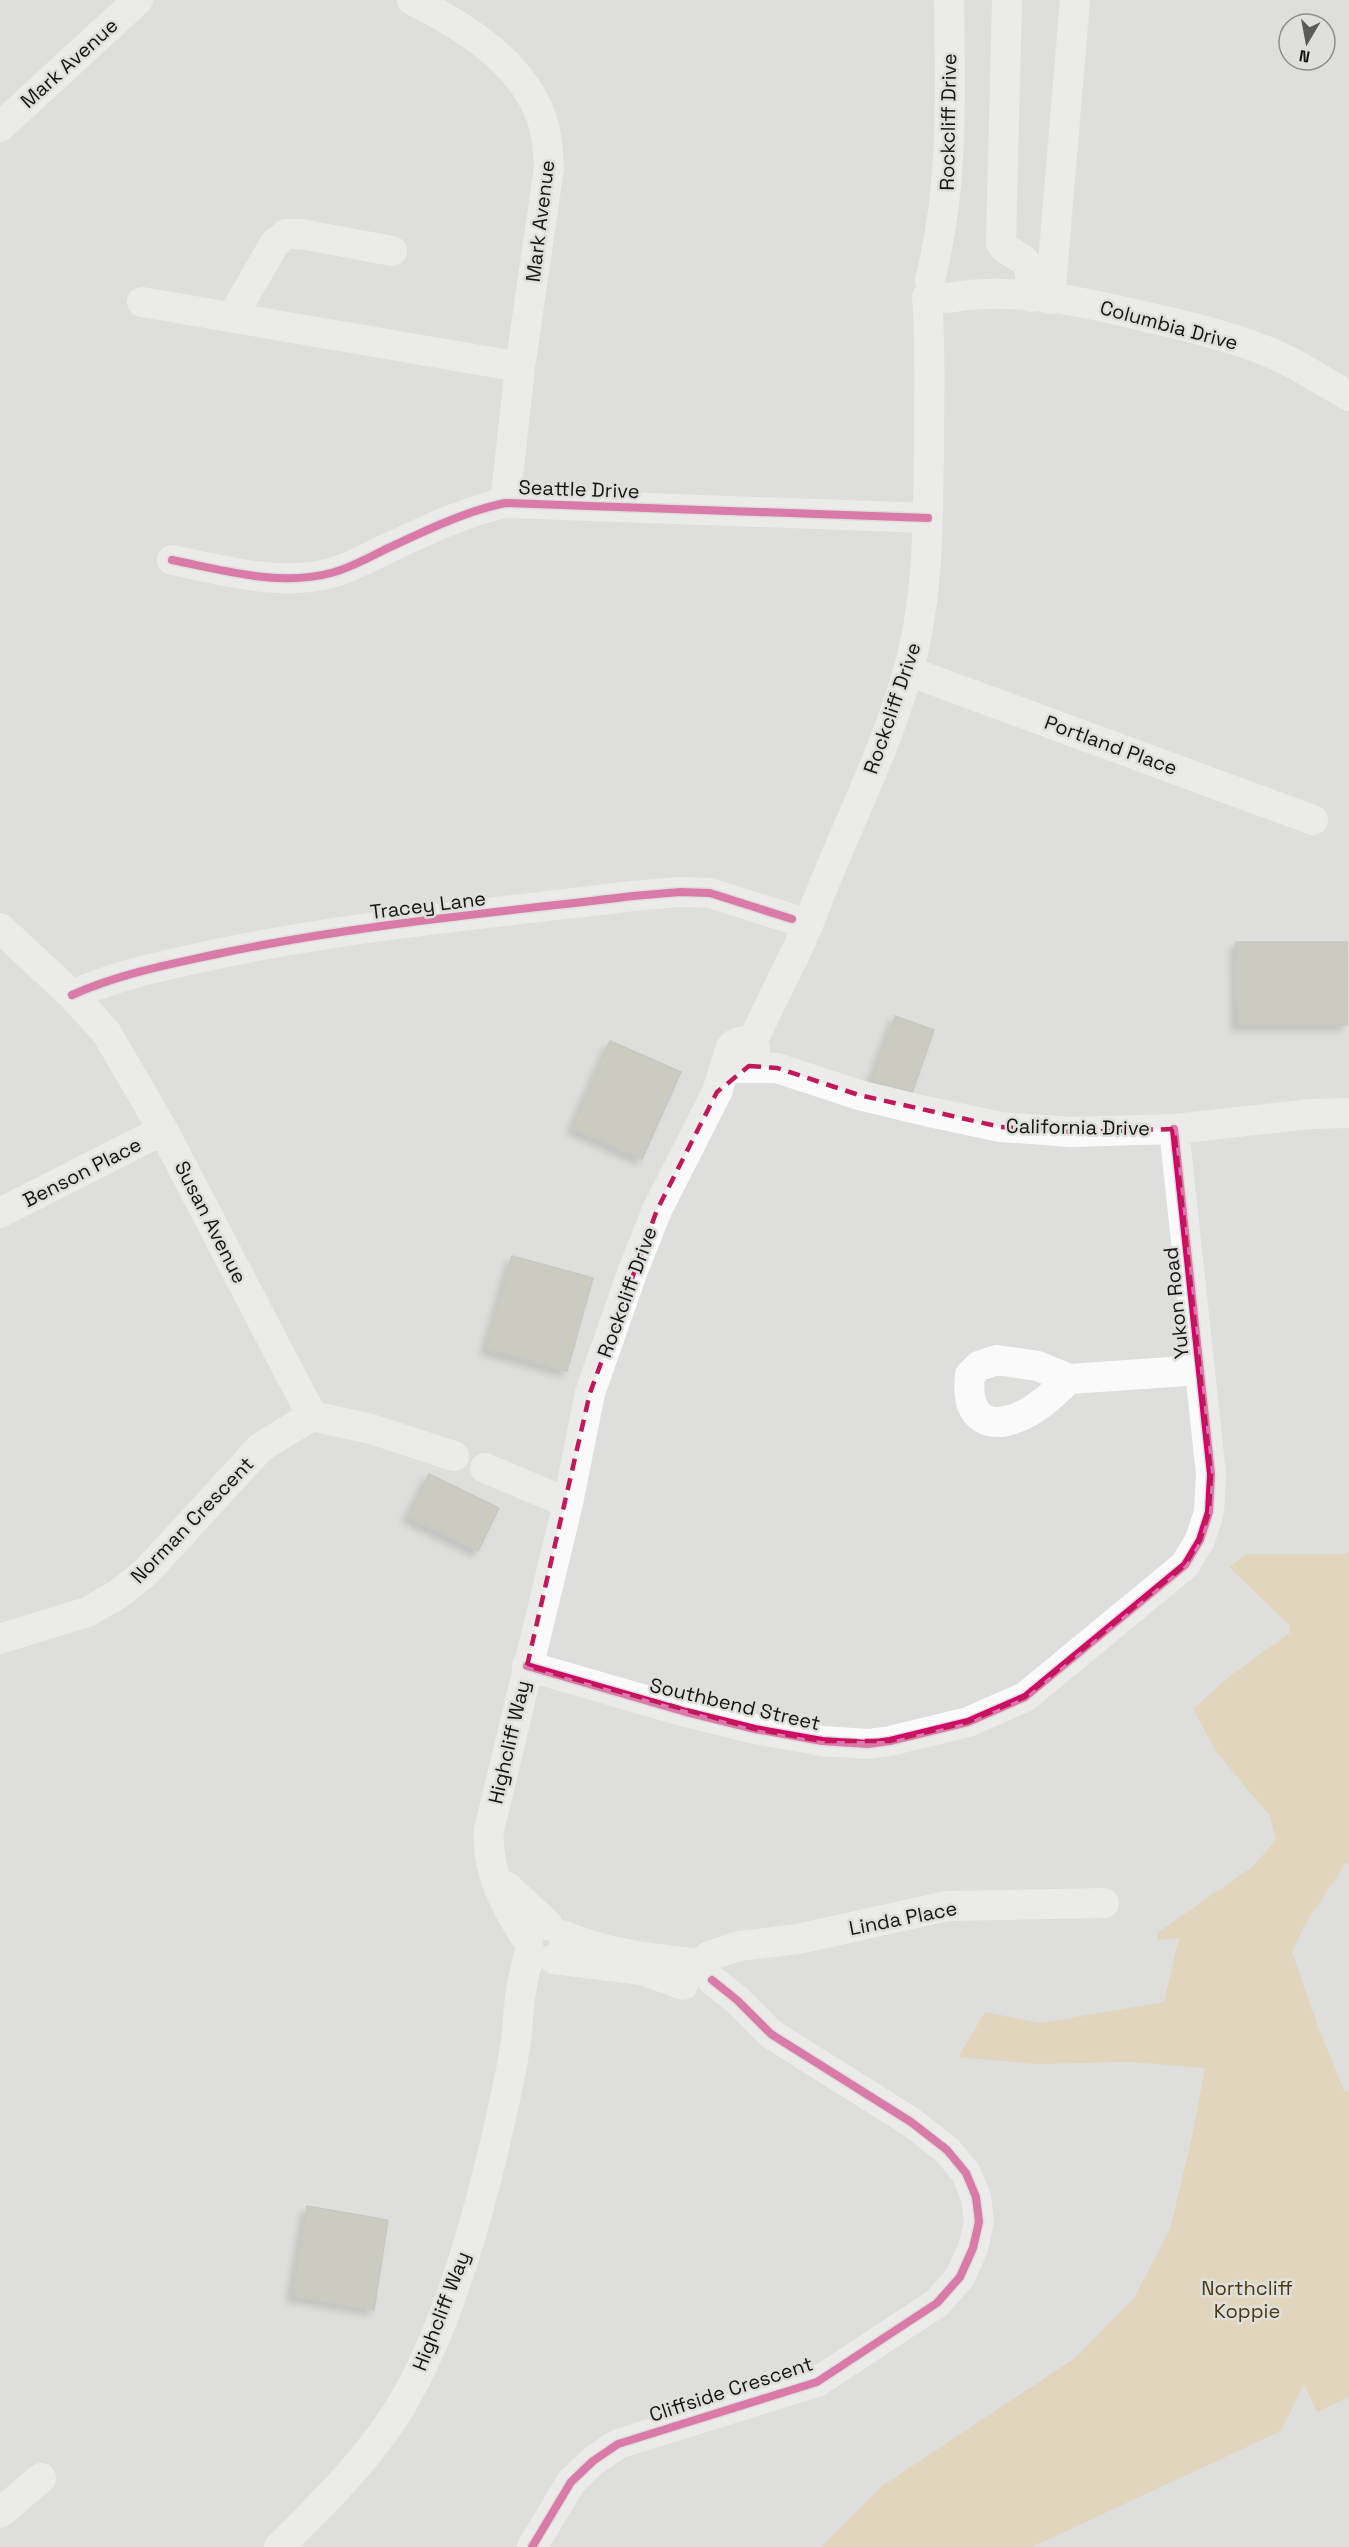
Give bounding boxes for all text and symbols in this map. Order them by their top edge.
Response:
street label: Mark Avenue [15,12,123,114]
north arrow [1277,12,1337,72]
text: N [1297,45,1312,68]
street label: Rockcliff Drive [934,53,962,191]
street label: Mark Avenue [520,159,560,283]
street label: Columbia Drive [1097,294,1241,356]
street label: Seattle Drive [518,474,640,504]
street label: Rockcliff Drive [857,639,927,777]
street label: Portland Place [1041,709,1181,781]
street label: Tracey Lane [369,885,487,925]
street label: California Drive [1006,1113,1150,1141]
street label: Benson Place [18,1131,146,1213]
street label: Susan Avenue [169,1156,253,1288]
street label: Rockcliff Drive [591,1223,663,1361]
street label: Yukon Road [1157,1246,1195,1360]
street label: Norman Crescent [125,1451,259,1589]
street label: Southbend Street [647,1672,823,1736]
street label: Highcliff Way [482,1678,536,1806]
street label: Linda Place [847,1895,959,1941]
street label: Highcliff Way [406,2248,476,2374]
park label: Northcliff Koppie [1201,2275,1293,2324]
street label: Cliffside Crescent [646,2350,816,2428]

